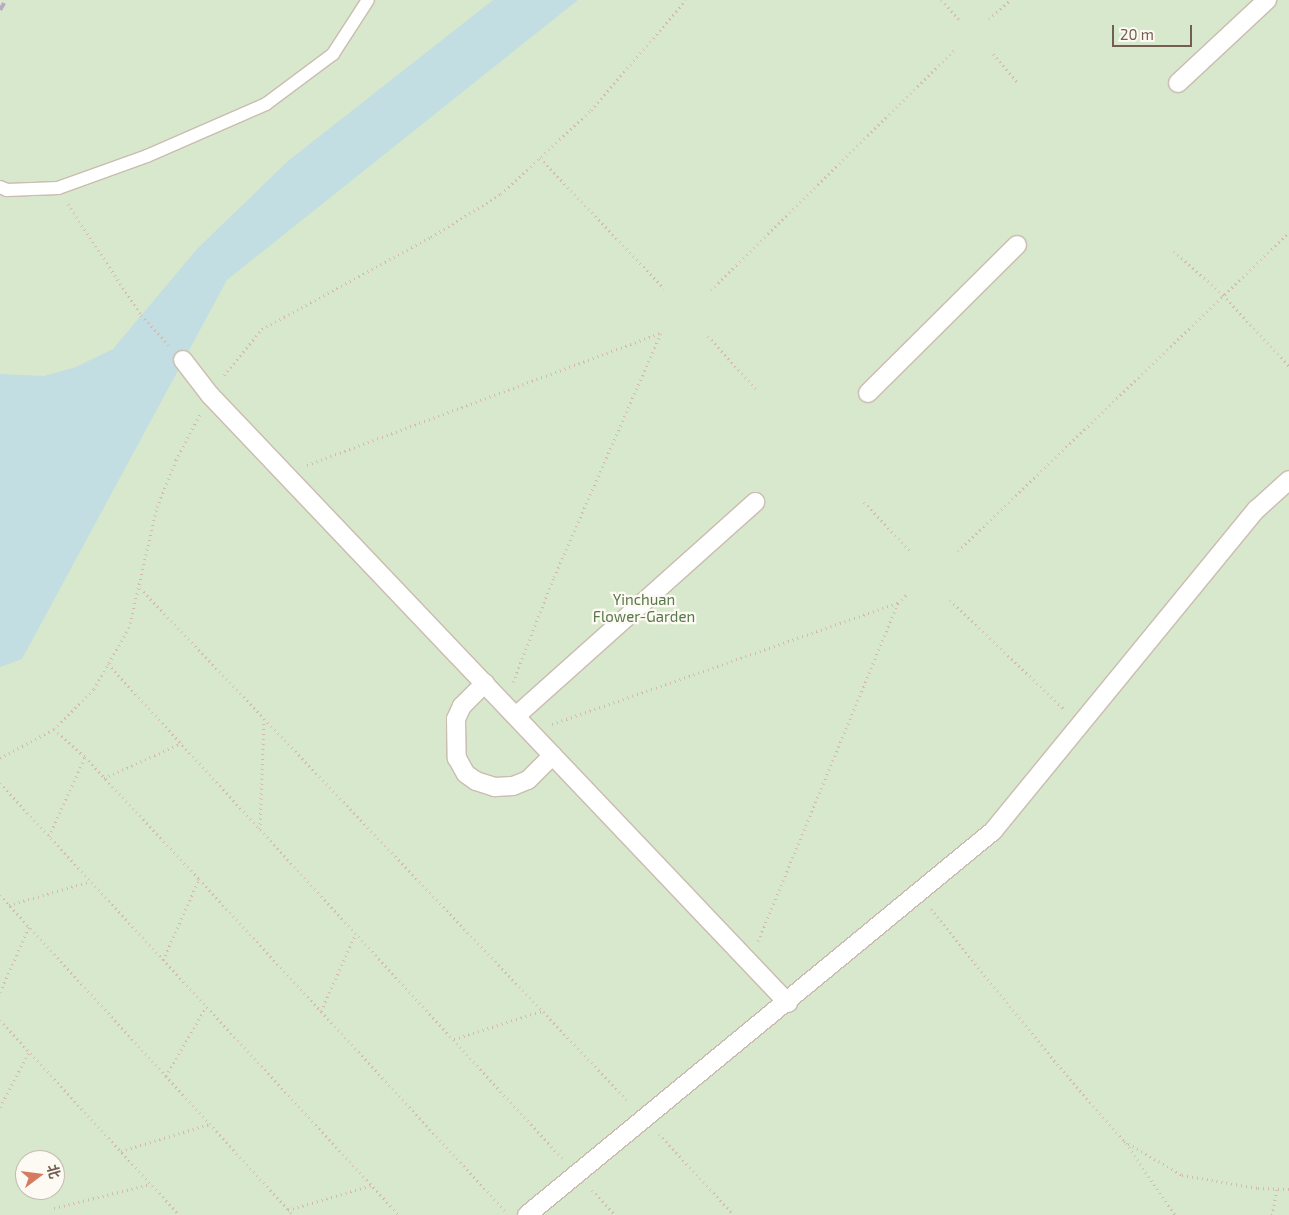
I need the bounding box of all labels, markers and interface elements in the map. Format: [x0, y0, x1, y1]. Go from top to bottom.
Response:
scale bar [1114, 15, 1194, 47]
text: 20 m [1120, 25, 1154, 43]
park label: Yinchuan Flower-Garden [593, 590, 695, 625]
north arrow [15, 1150, 65, 1200]
text: 北 [44, 1162, 64, 1180]

